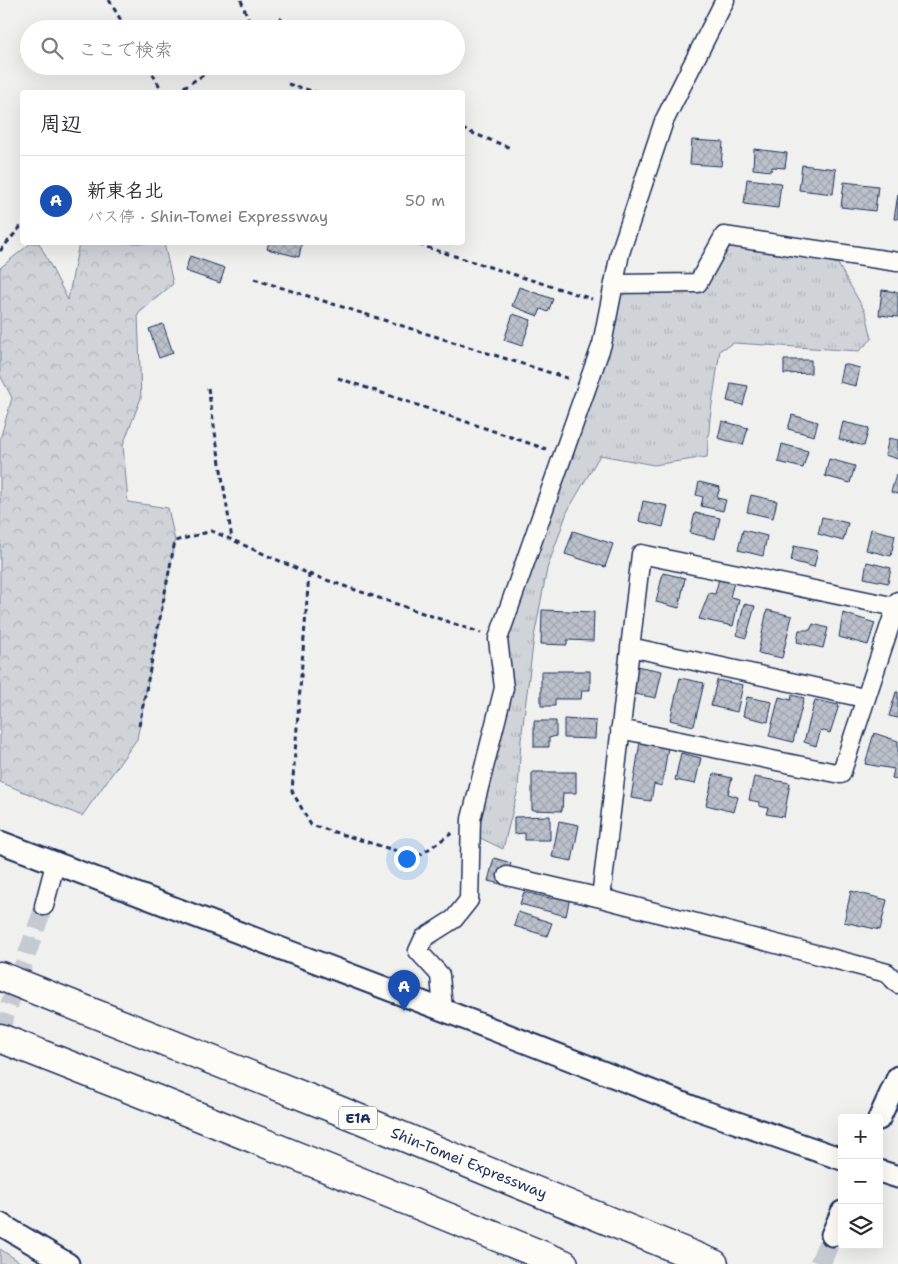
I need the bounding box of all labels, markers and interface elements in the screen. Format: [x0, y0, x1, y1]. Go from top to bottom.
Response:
search box [20, 20, 465, 75]
icon: search [38, 34, 66, 62]
text: ここで検索 [78, 37, 173, 62]
text: 周辺 [40, 110, 82, 138]
text: 新東名北 [87, 178, 163, 203]
text: A [50, 190, 62, 211]
text: 50 m [405, 190, 445, 211]
text: バス停 · Shin-Tomei Expressway [87, 206, 328, 227]
your location [394, 846, 420, 872]
pin: A [388, 970, 420, 1011]
road number: E1A [339, 1106, 377, 1130]
map controls [838, 1114, 883, 1249]
button: + [838, 1114, 883, 1159]
street label: Shin-Tomei Expressway [388, 1123, 550, 1203]
button: − [838, 1159, 883, 1204]
button: layers [838, 1204, 883, 1249]

